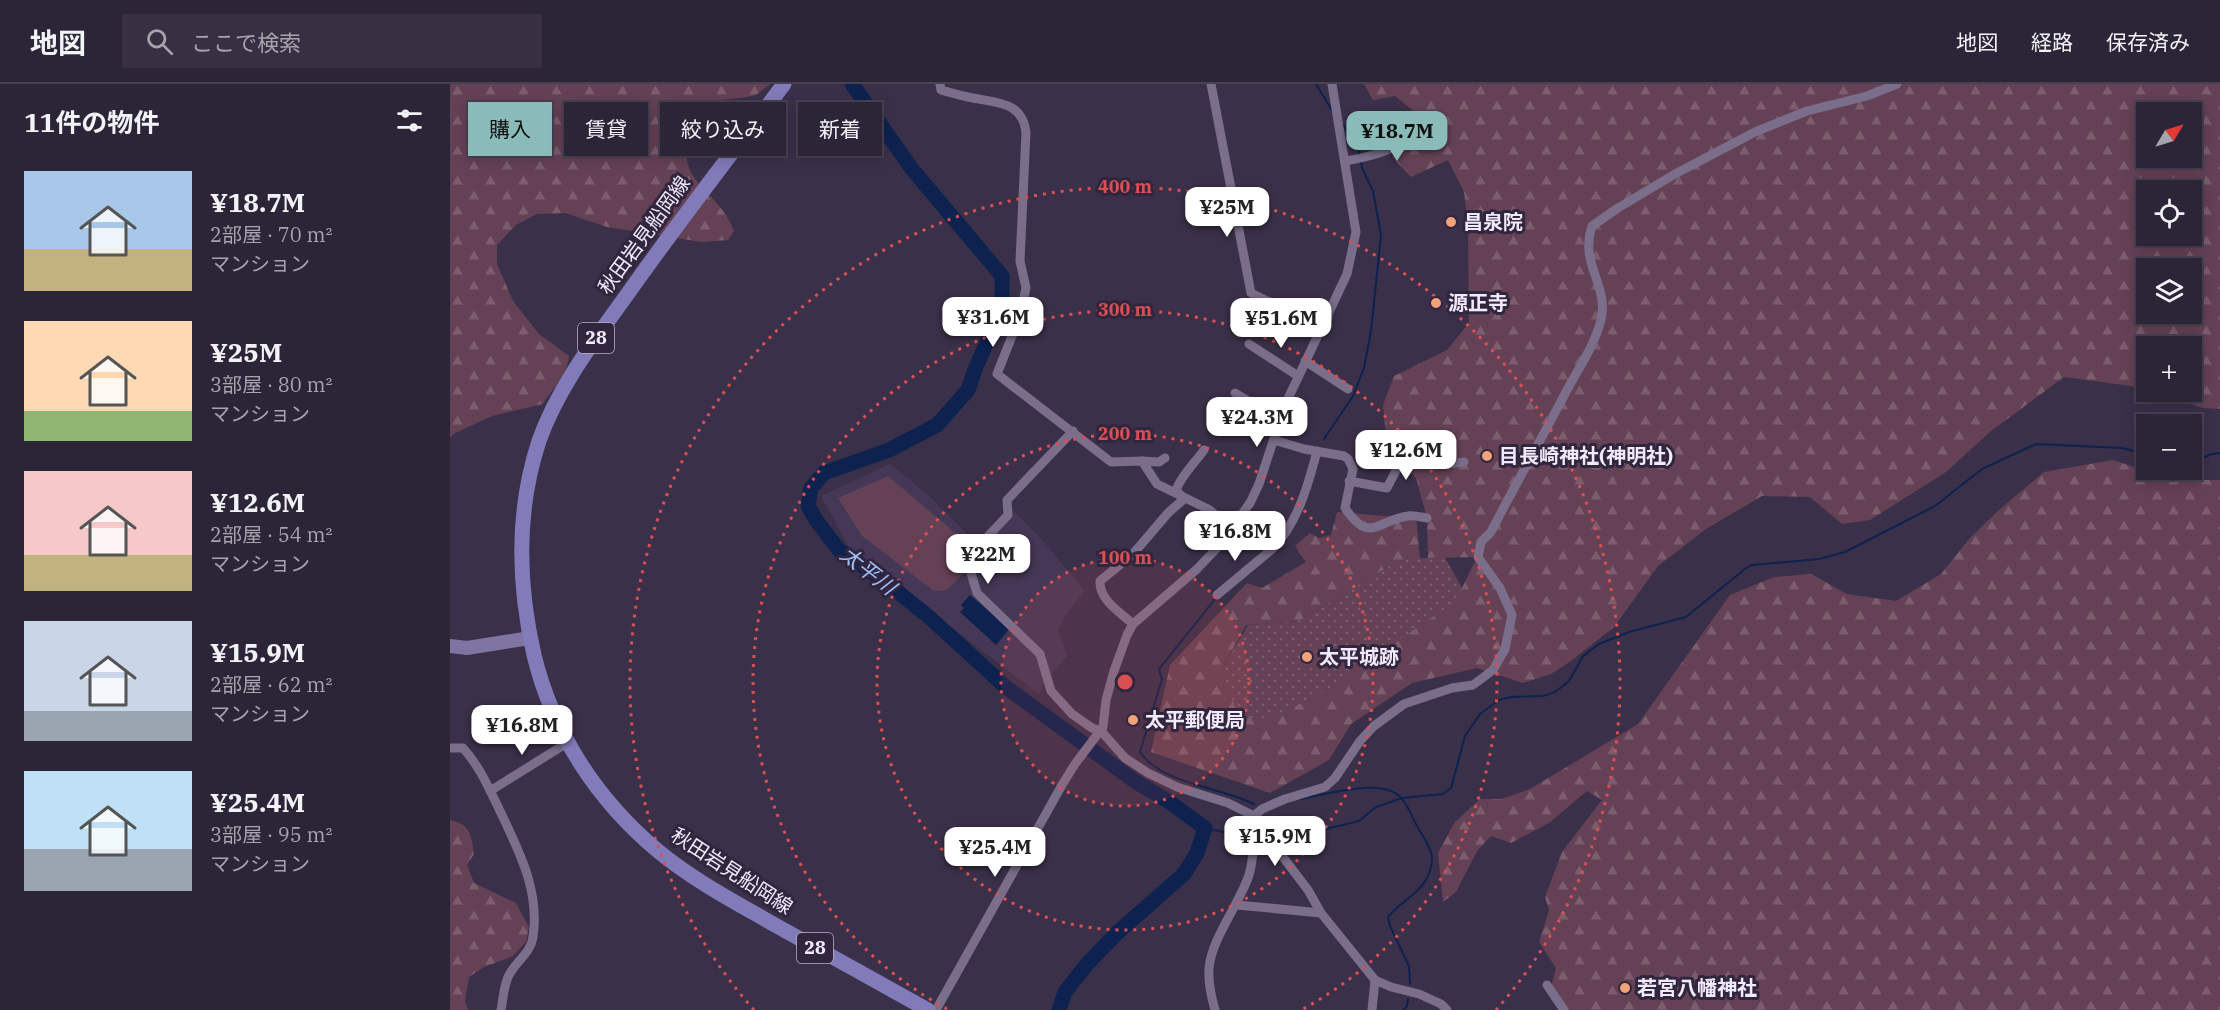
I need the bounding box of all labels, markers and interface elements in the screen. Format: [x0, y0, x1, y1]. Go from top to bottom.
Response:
search box [122, 14, 542, 68]
text: 地図 [30, 24, 86, 61]
icon: search [143, 25, 176, 58]
text: ここで検索 [191, 28, 301, 57]
text: 地図 [1956, 28, 1998, 56]
text: 経路 [2031, 28, 2073, 56]
text: 保存済み [2106, 28, 2190, 56]
chip: 購入 [468, 102, 552, 156]
chip: 賃貸 [564, 102, 648, 156]
chip: 絞り込み [660, 102, 786, 156]
chip: 新着 [798, 102, 882, 156]
north arrow [2136, 102, 2202, 168]
map controls [2136, 102, 2202, 480]
icon: filters [393, 104, 426, 137]
text: 11件の物件 [24, 105, 159, 139]
pin: ¥18.7M [1348, 111, 1446, 162]
text: ¥18.7M [1360, 117, 1434, 144]
street label: 秋田岩見船岡線 [592, 170, 696, 299]
text: 400 m [1098, 175, 1153, 198]
button: locate [2136, 180, 2202, 246]
text: ¥18.7M [210, 185, 305, 219]
pin: ¥25M [1191, 187, 1263, 238]
text: ¥25M [1199, 193, 1255, 220]
icon: home [72, 195, 144, 267]
place label: 昌泉院 [1463, 208, 1523, 235]
marker: 昌泉院 [1444, 215, 1458, 229]
text: 2部屋 · 70 m² [210, 221, 332, 248]
text: マンション [210, 250, 310, 277]
button: layers [2136, 258, 2202, 324]
place label: 源正寺 [1448, 289, 1508, 316]
marker: 源正寺 [1429, 296, 1443, 310]
pin: ¥31.6M [944, 297, 1042, 348]
text: 300 m [1098, 298, 1153, 321]
pin: ¥51.6M [1232, 298, 1330, 349]
text: ¥31.6M [956, 303, 1030, 330]
text: ¥51.6M [1244, 304, 1318, 331]
road number: 28 [578, 323, 614, 353]
text: ¥25M [210, 335, 282, 369]
button: + [2136, 336, 2202, 402]
icon: home [72, 345, 144, 417]
text: 3部屋 · 80 m² [210, 371, 332, 398]
pin: ¥24.3M [1208, 397, 1306, 448]
text: マンション [210, 400, 310, 427]
text: ¥24.3M [1220, 403, 1294, 430]
button: − [2136, 414, 2202, 480]
text: 200 m [1098, 422, 1153, 445]
pin: ¥12.6M [1357, 430, 1455, 481]
text: ¥12.6M [1369, 436, 1443, 463]
place label: 目長崎神社(神明社) [1499, 442, 1673, 469]
marker: 目長崎神社(神明社) [1480, 449, 1494, 463]
text: ¥12.6M [210, 485, 305, 519]
icon: home [72, 495, 144, 567]
pin: ¥16.8M [1186, 511, 1284, 562]
text: ¥16.8M [1198, 517, 1272, 544]
text: 2部屋 · 54 m² [210, 521, 332, 548]
pin: ¥22M [952, 534, 1024, 585]
water label: 太平川 [835, 540, 904, 602]
text: ¥22M [960, 540, 1016, 567]
text: 100 m [1098, 546, 1153, 569]
text: マンション [210, 550, 310, 577]
text: ¥15.9M [210, 635, 305, 669]
place label: 太平城跡 [1319, 643, 1399, 670]
icon: home [72, 645, 144, 717]
marker: 太平城跡 [1300, 650, 1314, 664]
text: 2部屋 · 62 m² [210, 671, 332, 698]
centre of rings [1115, 672, 1135, 692]
text: マンション [210, 700, 310, 727]
pin: ¥16.8M [473, 705, 571, 756]
place label: 太平郵便局 [1145, 706, 1245, 733]
text: ¥16.8M [485, 711, 559, 738]
marker: 太平郵便局 [1126, 713, 1140, 727]
text: ¥25.4M [210, 785, 305, 819]
icon: home [72, 795, 144, 867]
pin: ¥15.9M [1226, 816, 1324, 867]
text: 3部屋 · 95 m² [210, 821, 332, 848]
street label: 秋田岩見船岡線 [666, 821, 798, 920]
text: ¥15.9M [1238, 822, 1312, 849]
pin: ¥25.4M [946, 827, 1044, 878]
text: ¥25.4M [958, 833, 1032, 860]
text: マンション [210, 850, 310, 877]
road number: 28 [797, 933, 833, 963]
place label: 若宮八幡神社 [1637, 974, 1757, 1001]
marker: 若宮八幡神社 [1618, 981, 1632, 995]

